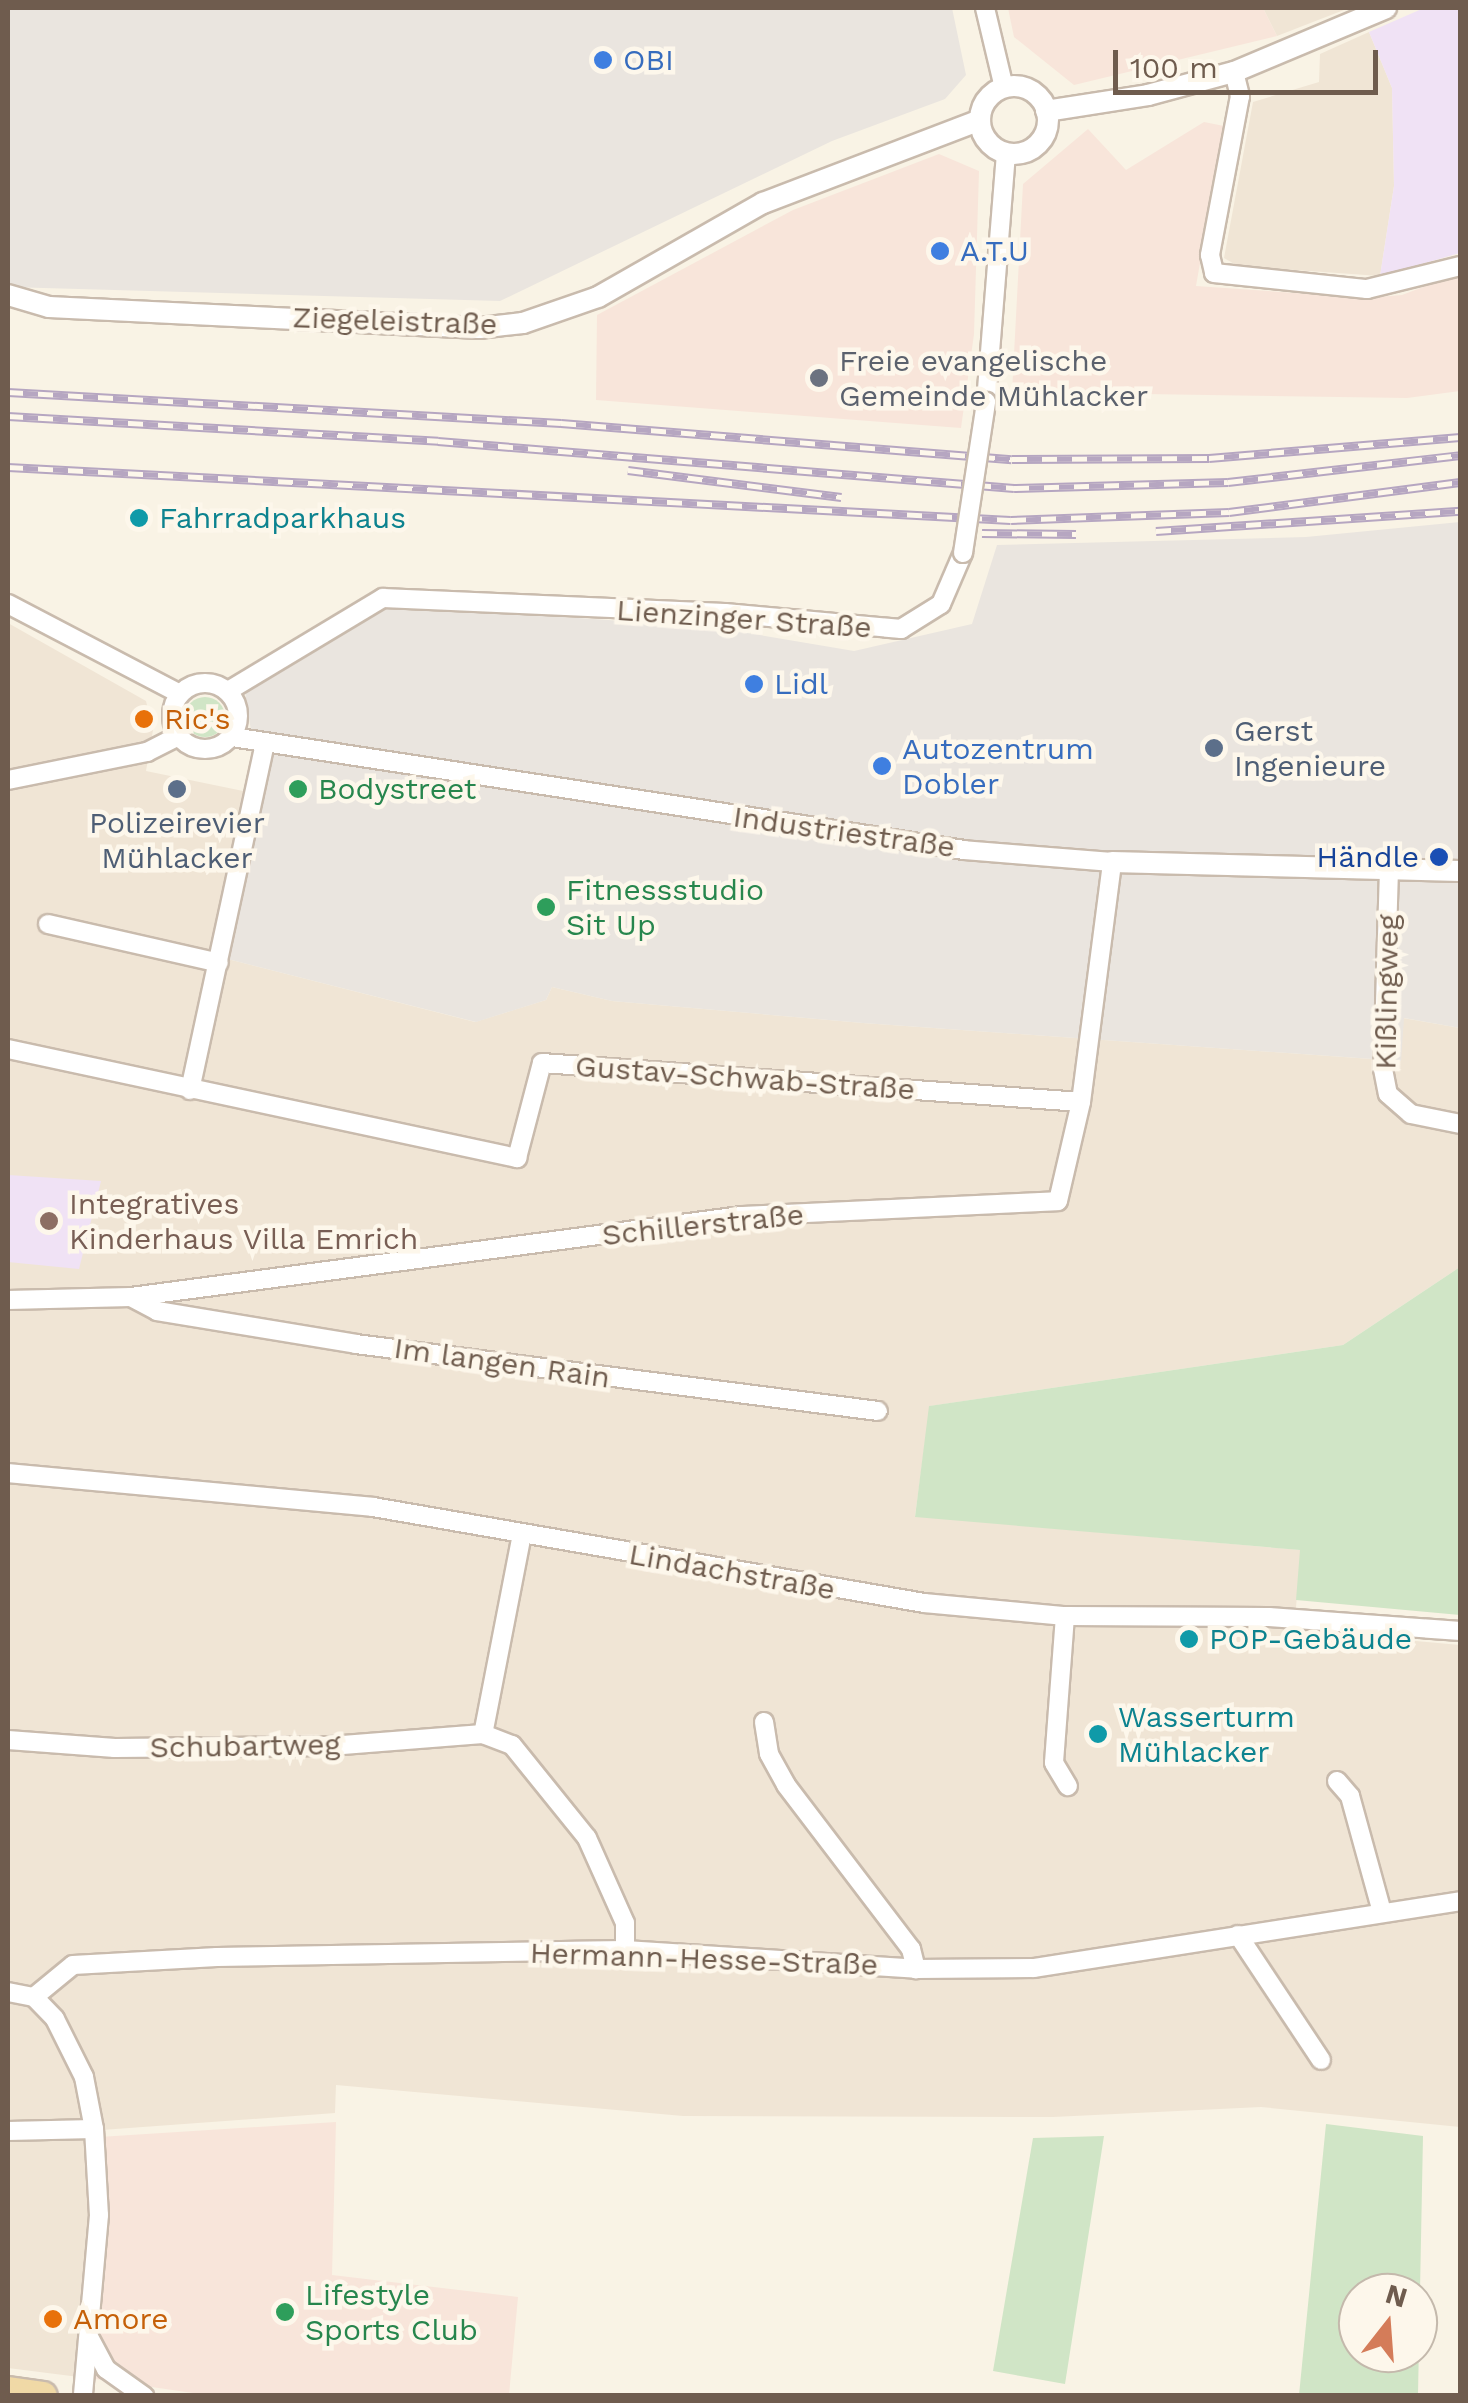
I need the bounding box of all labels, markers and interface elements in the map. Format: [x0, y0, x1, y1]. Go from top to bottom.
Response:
scale bar [1118, 30, 1383, 92]
place label: OBI [623, 42, 674, 78]
marker: OBI [592, 49, 614, 71]
text: 100 m [1130, 50, 1218, 85]
place label: A.T.U [960, 233, 1029, 269]
marker: A.T.U [929, 240, 951, 262]
street label: Ziegeleistraße [292, 299, 498, 343]
place label: Freie evangelische Gemeinde Mühlacker [839, 343, 1148, 414]
marker: Freie evangelische Gemeinde Mühlacker [808, 367, 830, 389]
place label: Fahrradparkhaus [159, 500, 406, 536]
marker: Fahrradparkhaus [128, 507, 150, 529]
street label: Lienzinger Straße [615, 592, 873, 646]
place label: Lidl [774, 666, 828, 702]
marker: Lidl [743, 673, 765, 695]
place label: Ric's [164, 701, 231, 737]
marker: Ric's [133, 708, 155, 730]
place label: Gerst Ingenieure [1234, 713, 1386, 784]
place label: Autozentrum Dobler [902, 731, 1094, 802]
marker: Gerst Ingenieure [1203, 737, 1225, 759]
marker: Autozentrum Dobler [871, 755, 893, 777]
place label: Bodystreet [318, 771, 476, 807]
marker: Polizeirevier Mühlacker [166, 778, 188, 800]
marker: Bodystreet [287, 778, 309, 800]
street label: Industriestraße [731, 799, 957, 865]
place label: Polizeirevier Mühlacker [89, 805, 265, 876]
place label: Händle [1316, 839, 1419, 875]
marker: Händle [1428, 846, 1450, 868]
place label: Fitnessstudio Sit Up [566, 872, 764, 942]
marker: Fitnessstudio Sit Up [535, 896, 557, 918]
street label: Kißlingweg [1368, 914, 1406, 1070]
street label: Gustav-Schwab-Straße [574, 1048, 916, 1108]
place label: Integratives Kinderhaus Villa Emrich [69, 1186, 420, 1256]
street label: Schillerstraße [600, 1196, 806, 1254]
marker: Integratives Kinderhaus Villa Emrich [38, 1210, 60, 1232]
street label: Im langen Rain [392, 1330, 612, 1396]
street label: Lindachstraße [626, 1536, 838, 1608]
place label: POP-Gebäude [1209, 1621, 1412, 1657]
marker: POP-Gebäude [1178, 1628, 1200, 1650]
place label: Wasserturm Mühlacker [1118, 1699, 1295, 1770]
marker: Wasserturm Mühlacker [1087, 1723, 1109, 1745]
street label: Schubartweg [149, 1726, 341, 1766]
street label: Hermann-Hesse-Straße [529, 1935, 879, 1983]
north arrow [1338, 2273, 1438, 2373]
place label: Lifestyle Sports Club [305, 2277, 478, 2348]
text: N [1382, 2277, 1411, 2315]
place label: Amore [73, 2301, 168, 2337]
marker: Lifestyle Sports Club [274, 2301, 296, 2323]
marker: Amore [42, 2308, 64, 2330]

